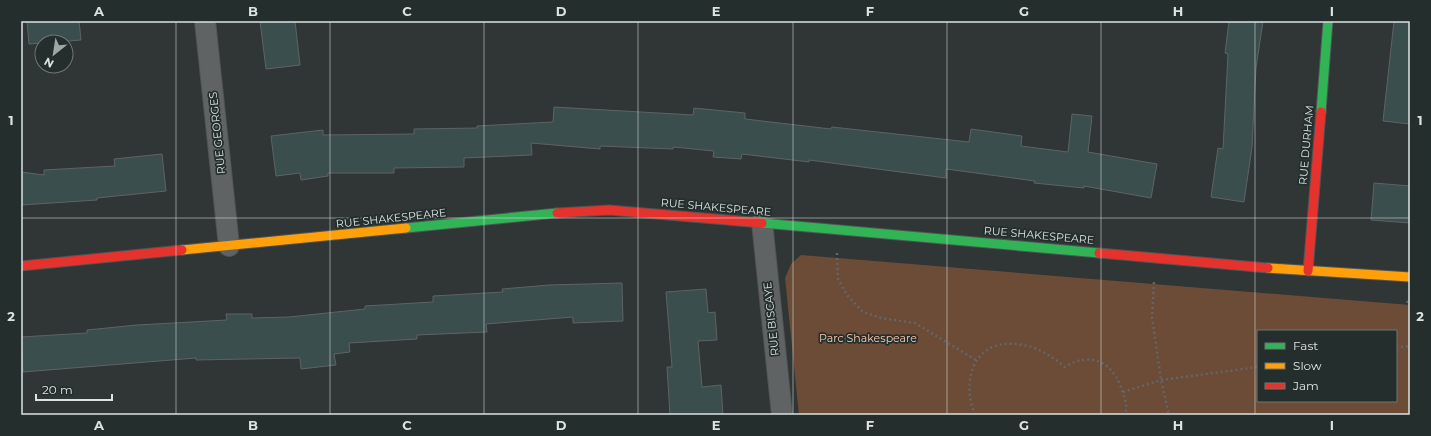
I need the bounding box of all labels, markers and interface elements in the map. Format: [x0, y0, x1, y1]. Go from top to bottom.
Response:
text: A [93, 3, 105, 19]
text: B [248, 3, 258, 19]
text: C [402, 3, 412, 19]
text: D [556, 3, 567, 19]
text: E [712, 3, 721, 19]
text: F [866, 3, 874, 19]
text: G [1019, 3, 1029, 19]
text: H [1173, 3, 1183, 19]
text: I [1330, 3, 1334, 19]
north arrow [34, 34, 74, 74]
text: N [42, 54, 56, 71]
street label: RUE GEORGES [206, 91, 228, 175]
street label: RUE DURHAM [1296, 105, 1316, 185]
text: 1 [8, 112, 14, 128]
text: 1 [1417, 112, 1423, 128]
street label: RUE SHAKESPEARE [660, 195, 772, 219]
street label: RUE SHAKESPEARE [335, 205, 447, 231]
street label: RUE SHAKESPEARE [983, 223, 1095, 247]
street label: RUE BISCAYE [760, 281, 782, 357]
text: 2 [7, 308, 15, 324]
text: 2 [1416, 308, 1424, 324]
legend [1257, 330, 1397, 402]
park label: Parc Shakespeare [819, 331, 917, 345]
text: Fast [1293, 338, 1318, 353]
text: Slow [1293, 358, 1322, 373]
scale bar [36, 376, 112, 402]
text: Jam [1292, 378, 1319, 393]
text: 20 m [42, 382, 73, 397]
text: A [93, 417, 105, 433]
text: B [248, 417, 258, 433]
text: C [402, 417, 412, 433]
text: D [556, 417, 567, 433]
text: E [712, 417, 721, 433]
text: F [866, 417, 874, 433]
text: G [1019, 417, 1029, 433]
text: H [1173, 417, 1183, 433]
text: I [1330, 417, 1334, 433]

